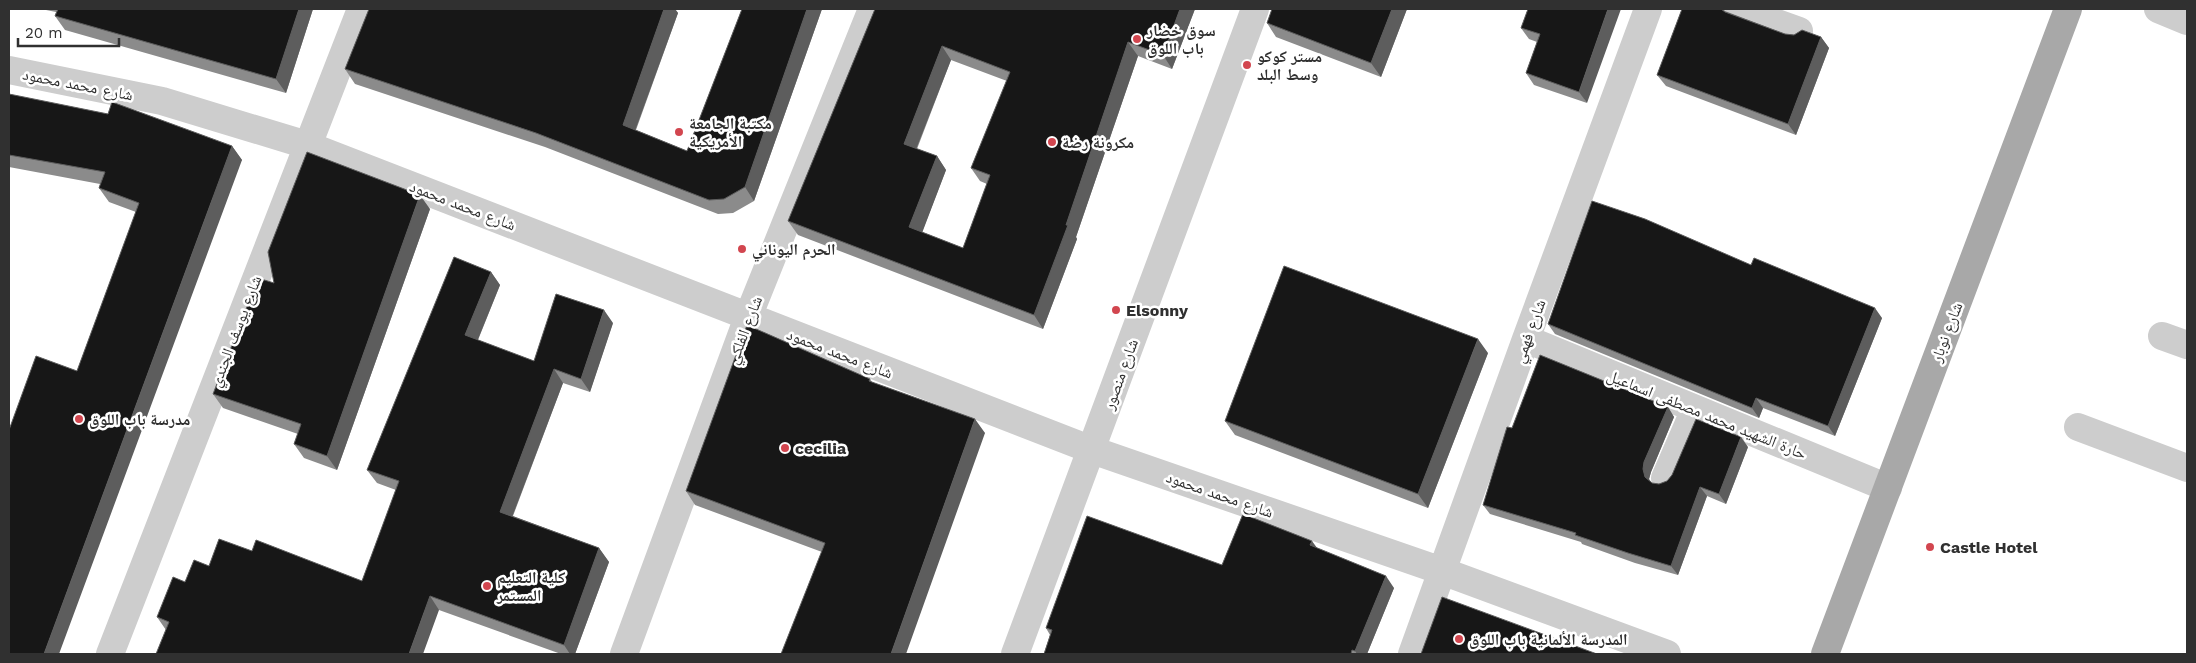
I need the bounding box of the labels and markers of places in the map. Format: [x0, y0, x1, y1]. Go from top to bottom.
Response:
place label: سوق خضار باب اللوق [1146, 21, 1216, 58]
marker: سوق خضار باب اللوق [1131, 33, 1143, 45]
place label: مستر كوكو وسط البلد [1257, 47, 1322, 84]
marker: مستر كوكو وسط البلد [1241, 59, 1253, 71]
place label: مكتبة الجامعة الأمريكية [689, 114, 772, 151]
marker: مكتبة الجامعة الأمريكية [673, 126, 685, 138]
place label: مكرونة رضة [1062, 133, 1134, 152]
marker: مكرونة رضة [1046, 136, 1058, 148]
place label: الحرم اليوناني [752, 240, 836, 262]
marker: الحرم اليوناني [736, 243, 748, 255]
place label: Elsonny [1126, 301, 1189, 320]
marker: Elsonny [1110, 304, 1122, 316]
place label: مدرسة باب اللوق [89, 410, 190, 429]
marker: مدرسة باب اللوق [73, 413, 85, 425]
place label: cecilia [795, 439, 847, 458]
marker: cecilia [779, 442, 791, 454]
place label: Castle Hotel [1940, 538, 2038, 557]
marker: Castle Hotel [1924, 541, 1936, 553]
place label: كلية التعليم المستمر [496, 568, 565, 605]
marker: كلية التعليم المستمر [481, 580, 493, 592]
place label: المدرسة الألمانية باب اللوق [1469, 630, 1627, 649]
marker: المدرسة الألمانية باب اللوق [1453, 633, 1465, 645]

